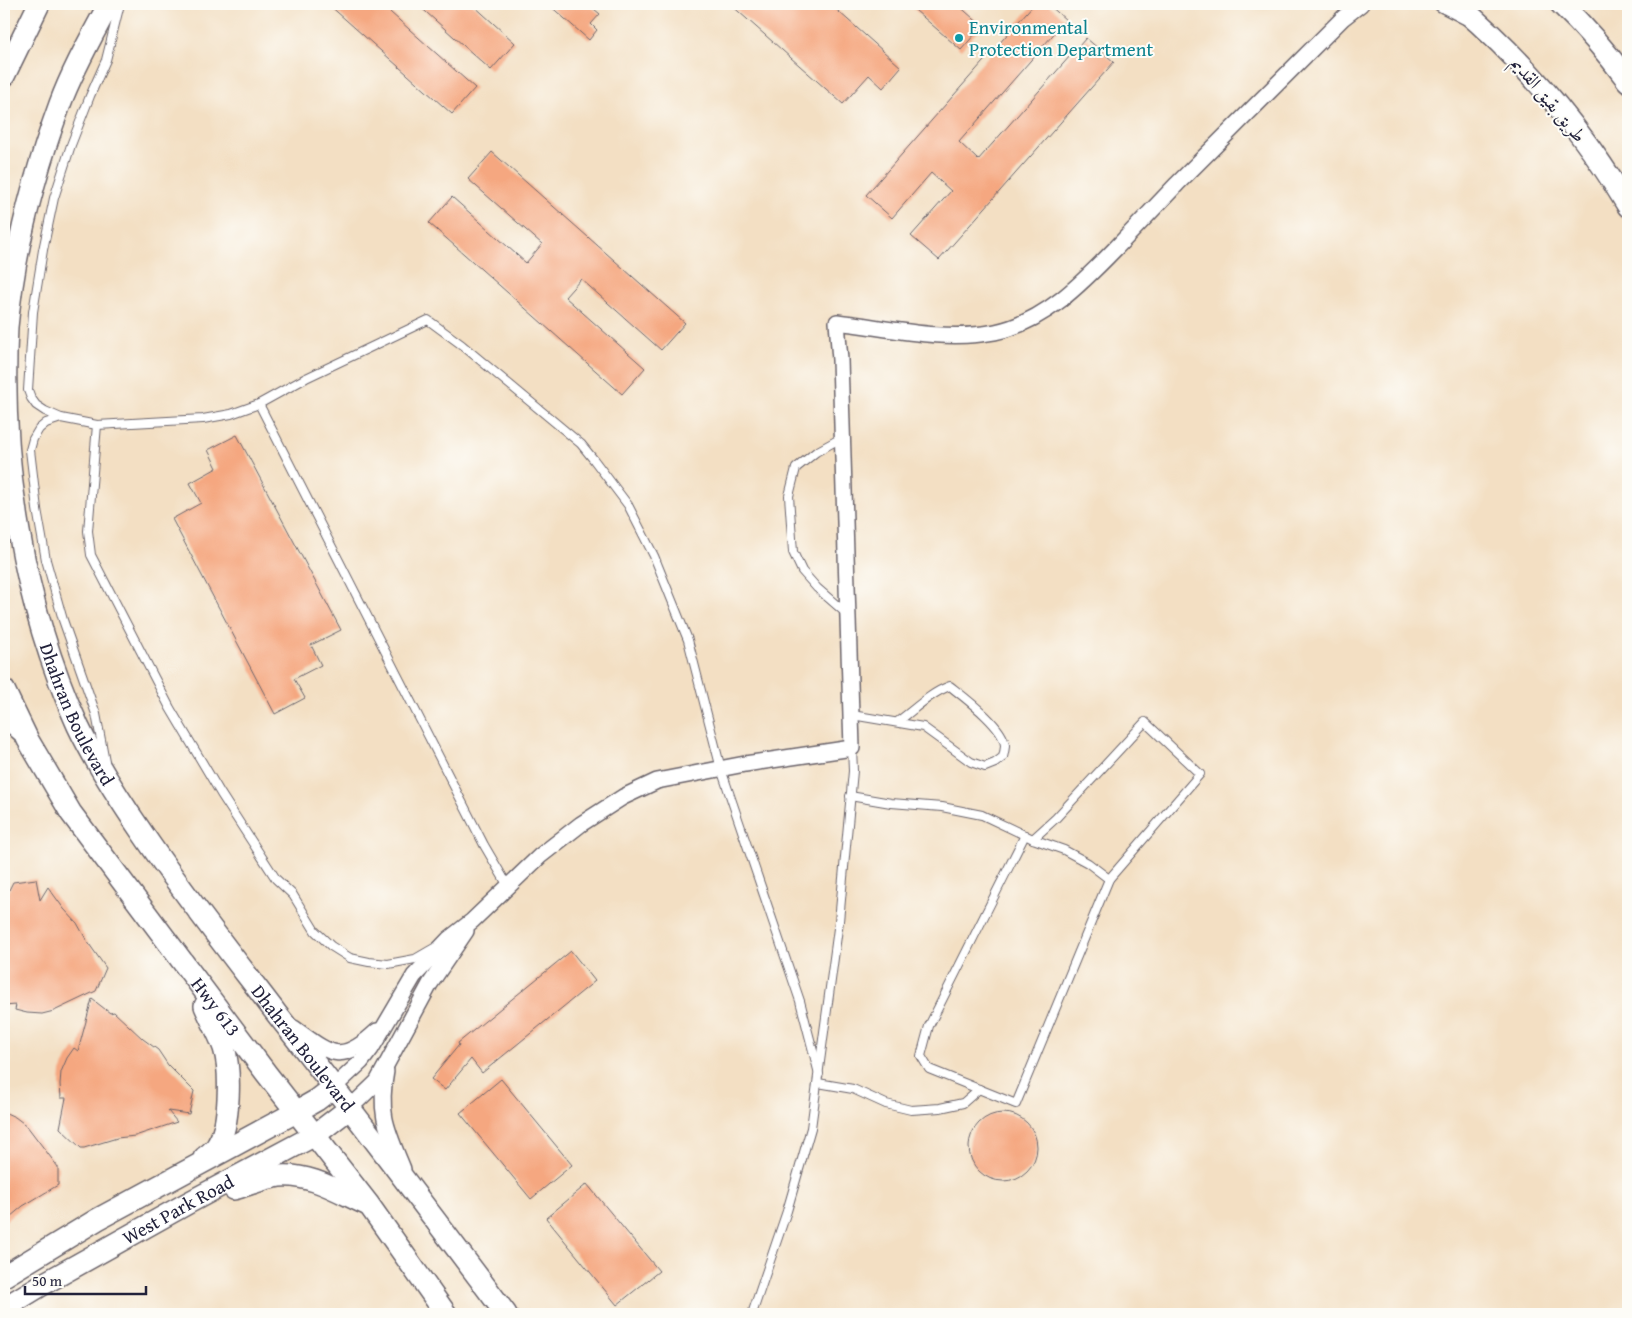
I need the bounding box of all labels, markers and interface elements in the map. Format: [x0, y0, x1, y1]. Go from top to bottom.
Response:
place label: Environmental Protection Department [969, 13, 1153, 63]
marker: Environmental Protection Department [953, 32, 965, 44]
street label: طريق بقيق القديم [1502, 50, 1593, 150]
street label: Dhahran Boulevard [33, 639, 122, 792]
street label: Hwy 613 [185, 971, 247, 1042]
street label: Dhahran Boulevard [245, 979, 362, 1118]
street label: West Park Road [117, 1167, 239, 1251]
scale bar [25, 1263, 146, 1295]
text: 50 m [32, 1270, 63, 1291]

